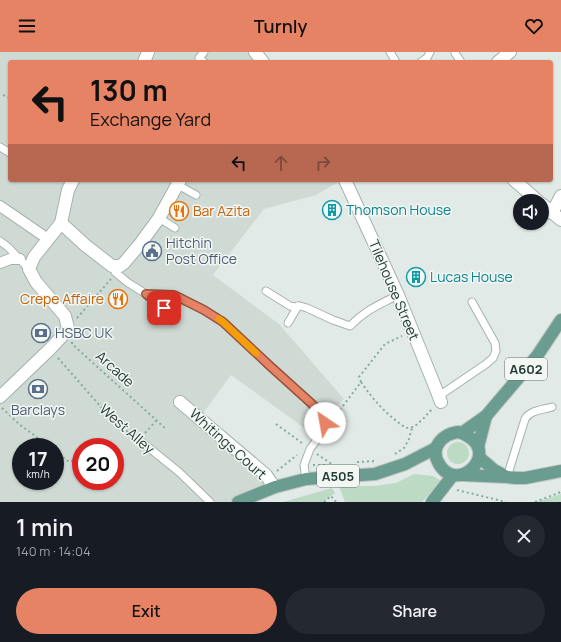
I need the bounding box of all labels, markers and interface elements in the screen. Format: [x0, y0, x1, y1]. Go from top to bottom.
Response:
text: Turnly [254, 14, 307, 38]
icon: menu [16, 15, 38, 37]
icon: heart [523, 15, 545, 37]
text: 130 m [90, 71, 168, 109]
icon: left [24, 76, 76, 128]
text: Exchange Yard [90, 107, 211, 131]
icon: left [228, 152, 250, 174]
icon: ahead [270, 152, 292, 174]
icon: right [312, 152, 334, 174]
map controls [513, 194, 549, 230]
button: sound [513, 194, 549, 230]
building icon: Thomson House [321, 199, 343, 221]
restaurant icon: Bar Azita [168, 200, 190, 222]
place label: Thomson House [346, 200, 451, 219]
place label: Bar Azita [193, 201, 250, 220]
place label: Hitchin Post Office [166, 233, 237, 268]
street label: Tilehouse Street [365, 237, 424, 343]
public building icon: Hitchin Post Office [141, 240, 163, 262]
building icon: Lucas House [405, 266, 427, 288]
place label: Lucas House [430, 267, 513, 286]
restaurant icon: Crepe Affaire [107, 288, 129, 310]
place label: Crepe Affaire [20, 289, 104, 308]
pin [147, 291, 181, 325]
icon: arrive [153, 297, 175, 319]
bank icon: HSBC UK [30, 322, 52, 344]
place label: HSBC UK [55, 323, 113, 342]
street label: Arcade [92, 346, 139, 391]
road number: A602 [505, 358, 547, 380]
bank icon: Barclays [27, 378, 49, 400]
street label: West Alley [96, 399, 159, 458]
place label: Barclays [11, 400, 65, 419]
position arrow [304, 402, 346, 444]
street label: Whitings Court [186, 404, 271, 484]
speed limit sign: 20 [72, 438, 124, 490]
text: 17 [28, 445, 48, 472]
road number: A505 [317, 465, 359, 487]
text: km/h [26, 467, 50, 481]
text: 1 min [16, 510, 73, 543]
button: close [503, 515, 545, 557]
text: 140 m · 14:04 [16, 542, 91, 560]
button: Exit [16, 588, 277, 634]
button: Share [285, 588, 545, 634]

